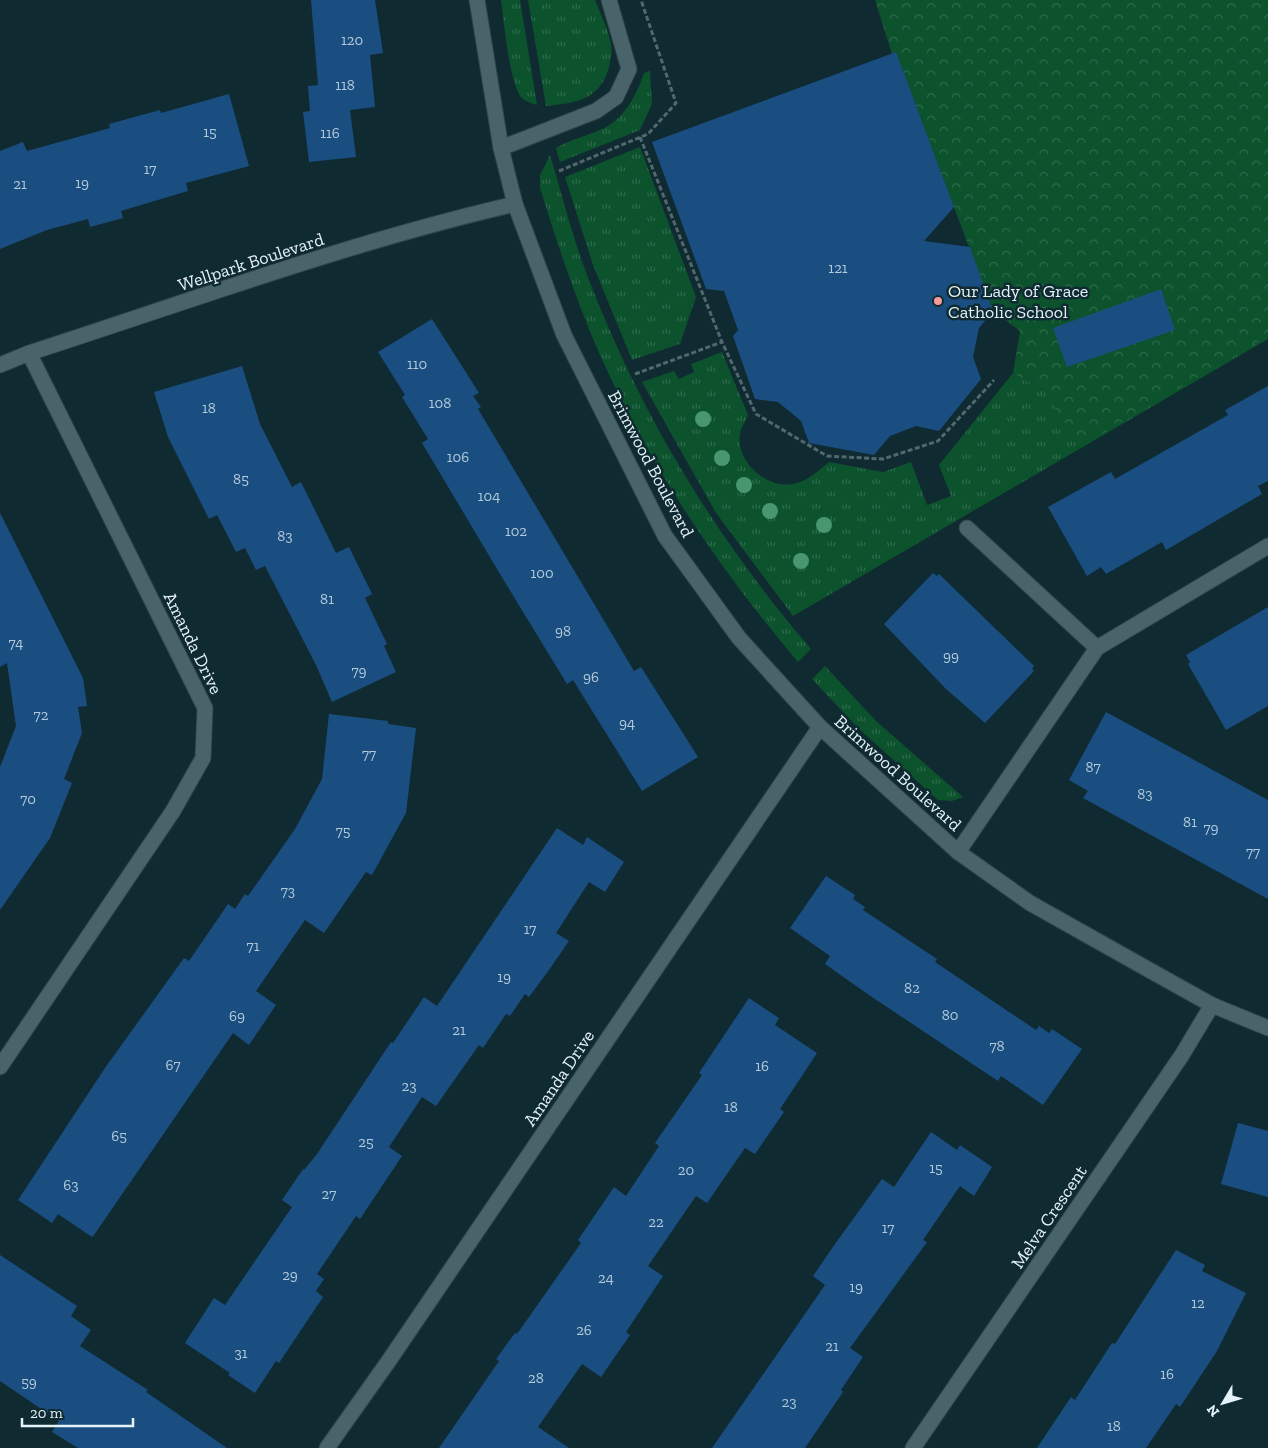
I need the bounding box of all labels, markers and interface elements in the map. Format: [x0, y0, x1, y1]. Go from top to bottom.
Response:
house number: 120 [341, 31, 363, 49]
house number: 118 [335, 76, 355, 94]
house number: 15 [203, 123, 217, 141]
house number: 116 [320, 124, 340, 142]
house number: 17 [144, 160, 156, 178]
house number: 19 [75, 174, 89, 192]
house number: 21 [13, 175, 27, 193]
street label: Wellpark Boulevard [175, 228, 327, 296]
house number: 121 [828, 259, 848, 277]
place label: Our Lady of Grace Catholic School [948, 280, 1088, 323]
marker: Our Lady of Grace Catholic School [932, 295, 944, 307]
house number: 110 [407, 355, 427, 373]
street label: Brimwood Boulevard [603, 387, 699, 541]
house number: 108 [429, 394, 451, 412]
house number: 18 [202, 399, 216, 417]
house number: 106 [447, 448, 469, 466]
house number: 85 [233, 470, 249, 488]
house number: 104 [478, 487, 500, 505]
house number: 102 [505, 522, 527, 540]
house number: 83 [277, 527, 293, 545]
house number: 100 [530, 564, 554, 582]
street label: Amanda Drive [159, 588, 227, 698]
house number: 81 [320, 590, 334, 608]
house number: 98 [555, 622, 571, 640]
house number: 74 [9, 634, 23, 652]
house number: 99 [943, 647, 959, 665]
house number: 79 [351, 662, 367, 680]
house number: 96 [583, 668, 599, 686]
house number: 72 [34, 706, 49, 724]
street label: Brimwood Boulevard [830, 710, 966, 836]
house number: 94 [619, 714, 635, 732]
house number: 77 [362, 745, 376, 763]
house number: 87 [1085, 758, 1101, 776]
house number: 83 [1137, 785, 1153, 803]
house number: 70 [20, 790, 36, 808]
house number: 81 [1183, 813, 1197, 831]
house number: 79 [1203, 819, 1219, 837]
house number: 75 [336, 822, 351, 840]
house number: 77 [1246, 843, 1260, 861]
house number: 73 [281, 882, 295, 900]
house number: 17 [524, 920, 536, 938]
house number: 71 [247, 937, 260, 955]
house number: 19 [497, 968, 511, 986]
house number: 82 [904, 979, 920, 997]
house number: 80 [942, 1006, 958, 1024]
house number: 69 [229, 1007, 245, 1025]
house number: 21 [452, 1021, 466, 1039]
street label: Amanda Drive [519, 1026, 599, 1130]
house number: 78 [989, 1037, 1005, 1055]
house number: 67 [165, 1056, 181, 1074]
house number: 16 [755, 1057, 769, 1075]
house number: 23 [401, 1077, 417, 1095]
house number: 18 [724, 1098, 738, 1116]
house number: 65 [111, 1127, 127, 1145]
house number: 25 [358, 1133, 374, 1151]
house number: 15 [929, 1159, 943, 1177]
house number: 20 [678, 1161, 694, 1179]
street label: Melva Crescent [1006, 1161, 1092, 1273]
house number: 63 [63, 1176, 79, 1194]
house number: 27 [322, 1185, 336, 1203]
house number: 22 [648, 1213, 664, 1231]
house number: 17 [882, 1219, 894, 1237]
house number: 29 [282, 1266, 298, 1284]
house number: 24 [598, 1269, 614, 1287]
house number: 19 [849, 1278, 863, 1296]
house number: 12 [1191, 1294, 1205, 1312]
house number: 26 [576, 1321, 592, 1339]
house number: 21 [825, 1337, 839, 1355]
house number: 31 [234, 1344, 248, 1362]
house number: 16 [1160, 1365, 1174, 1383]
house number: 28 [528, 1369, 544, 1387]
house number: 59 [21, 1373, 37, 1391]
north arrow [1198, 1378, 1248, 1428]
house number: 23 [781, 1393, 797, 1411]
scale bar [22, 1396, 134, 1428]
text: N [1203, 1401, 1223, 1420]
text: 20 m [30, 1404, 63, 1422]
house number: 18 [1107, 1417, 1121, 1435]

